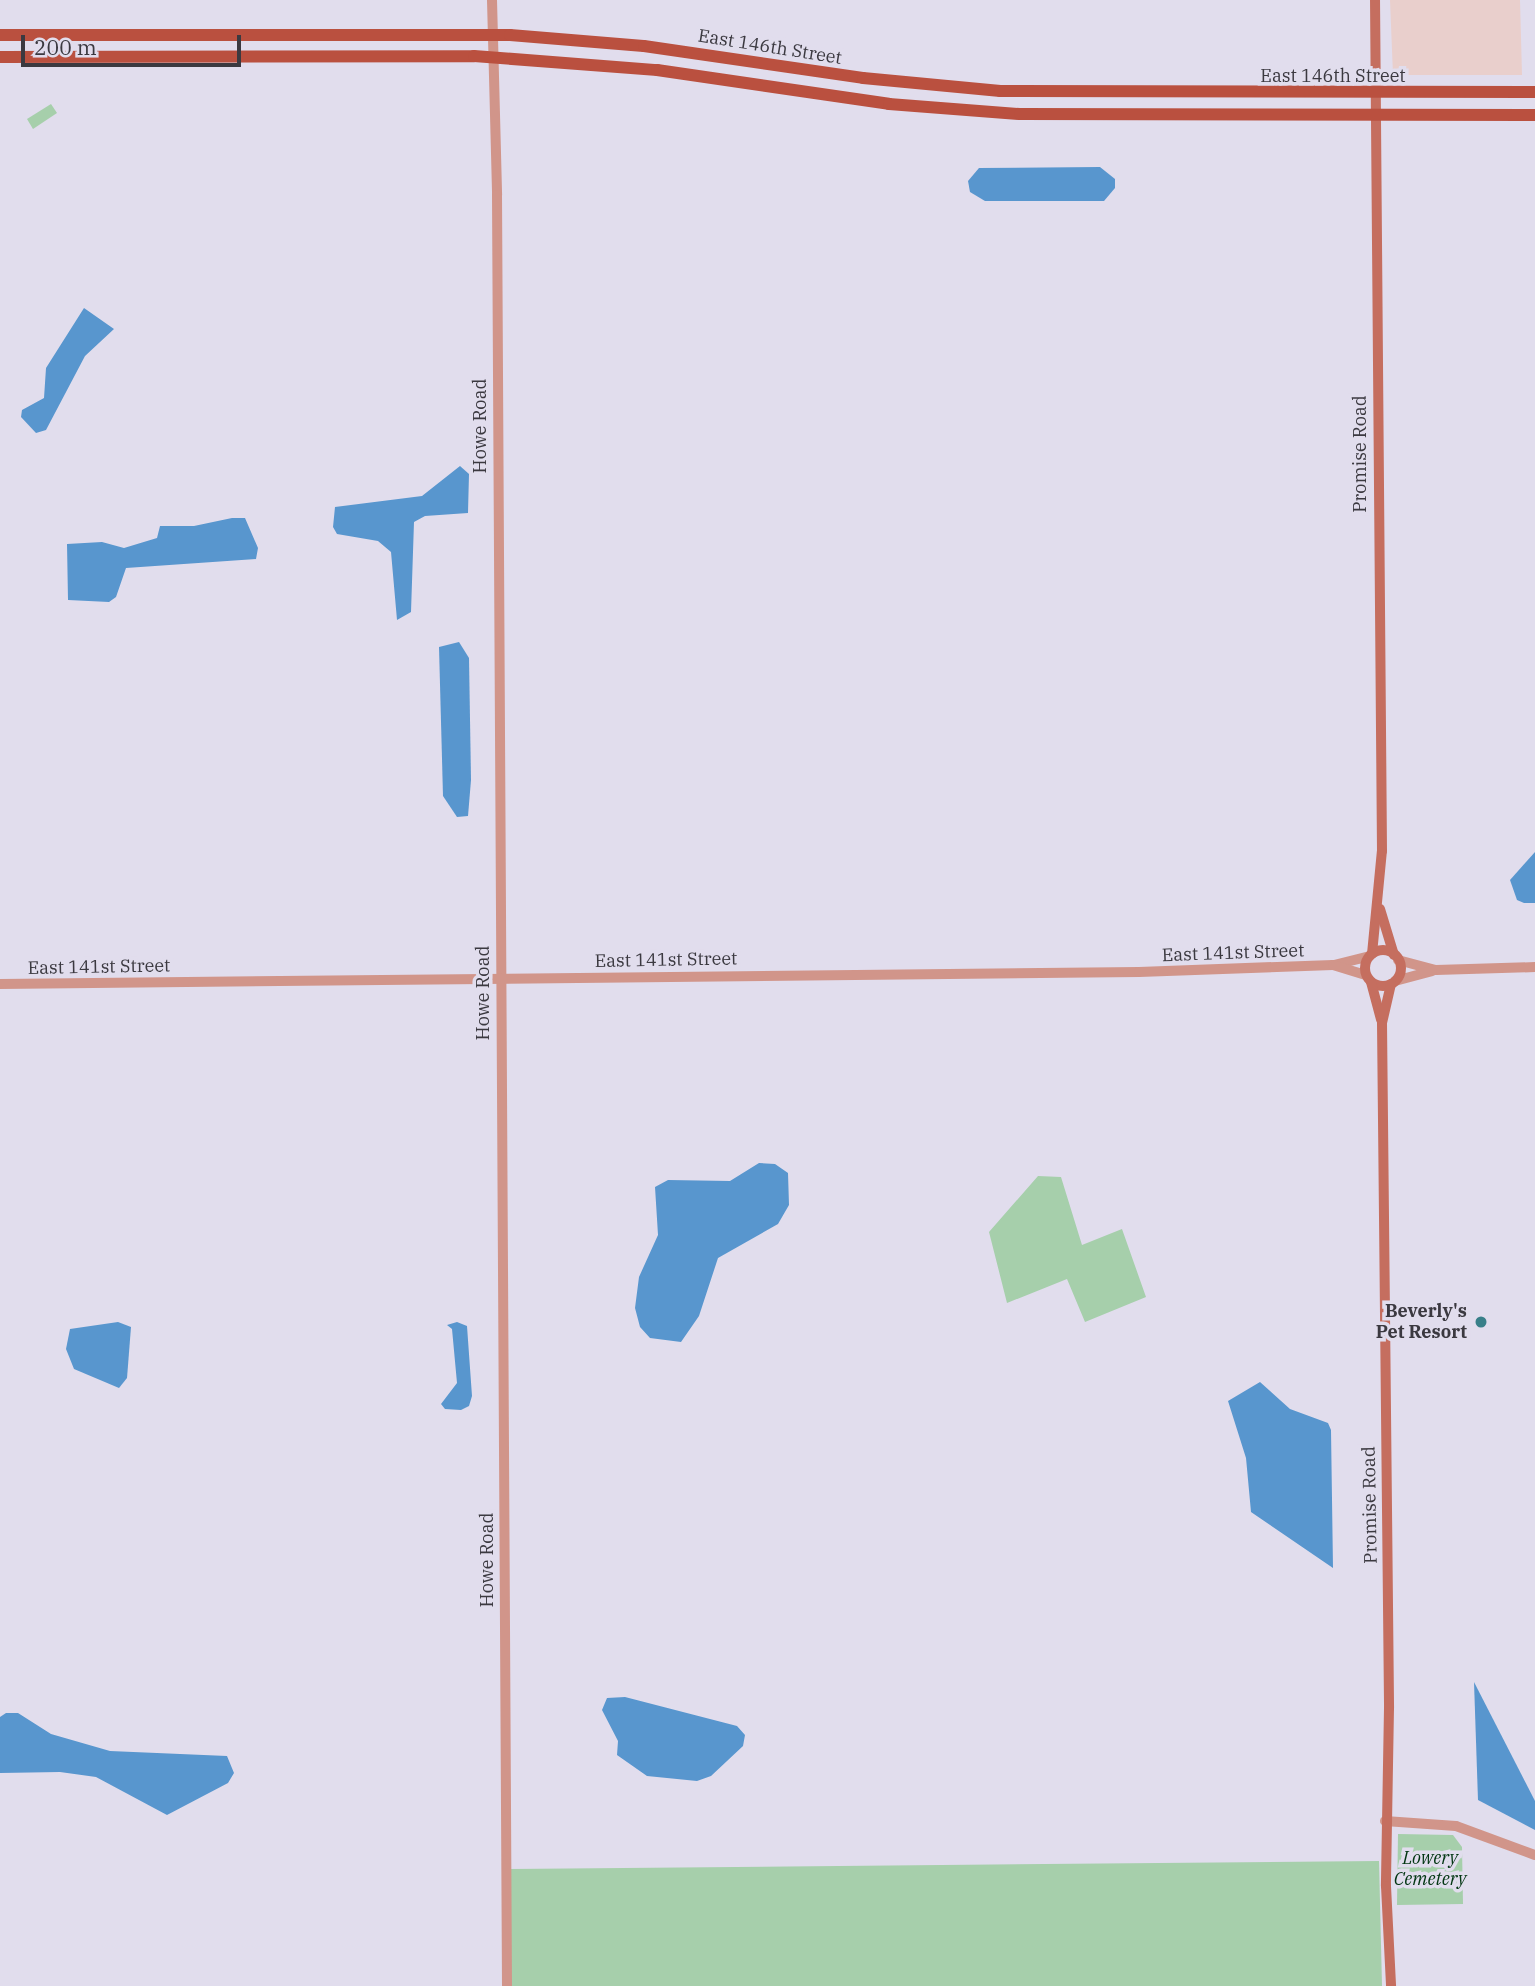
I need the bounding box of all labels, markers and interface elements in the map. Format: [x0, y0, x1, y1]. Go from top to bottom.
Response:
scale bar [24, 21, 245, 65]
street label: East 146th Street [697, 25, 843, 69]
text: 200 m [34, 33, 97, 61]
street label: East 146th Street [1260, 65, 1406, 87]
street label: Howe Road [469, 379, 491, 473]
street label: Promise Road [1349, 395, 1371, 513]
street label: East 141st Street [1161, 940, 1305, 966]
street label: Howe Road [472, 946, 494, 1040]
street label: East 141st Street [594, 948, 738, 972]
street label: East 141st Street [27, 955, 171, 979]
place label: Beverly's Pet Resort [1376, 1301, 1467, 1344]
marker: Beverly's Pet Resort [1473, 1314, 1489, 1330]
street label: Promise Road [1358, 1446, 1382, 1564]
street label: Howe Road [476, 1513, 498, 1607]
park label: Lowery Cemetery [1394, 1848, 1466, 1890]

